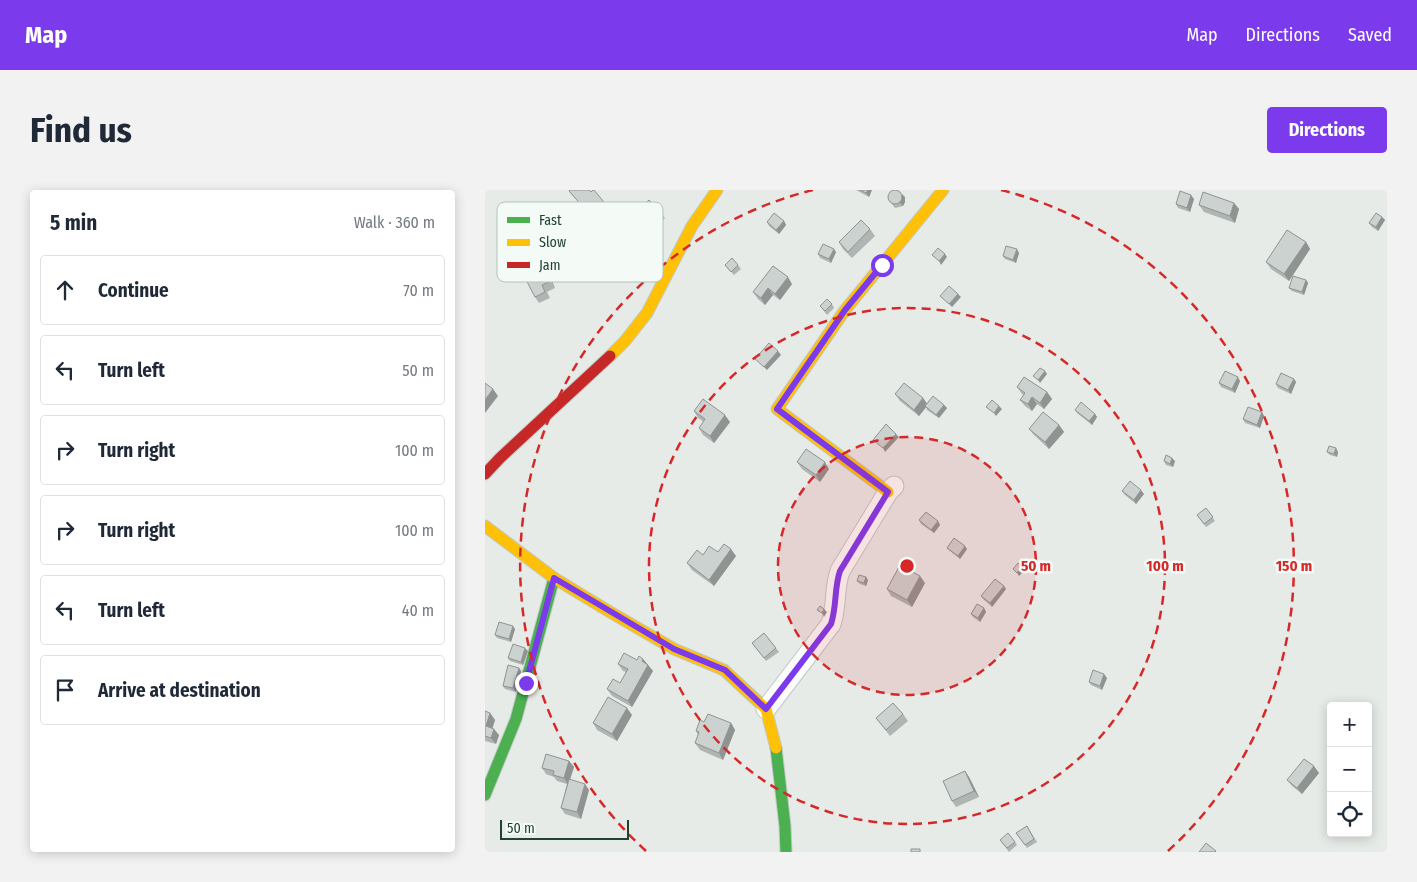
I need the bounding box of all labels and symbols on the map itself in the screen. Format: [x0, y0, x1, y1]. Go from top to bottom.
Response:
legend [497, 202, 663, 282]
text: Fast [539, 212, 562, 229]
text: Slow [539, 234, 566, 251]
route start [871, 254, 894, 277]
text: Jam [539, 257, 560, 274]
centre of rings [898, 557, 916, 575]
text: 50 m [1021, 557, 1051, 575]
text: 100 m [1146, 557, 1184, 575]
text: 150 m [1276, 557, 1312, 575]
route end [515, 672, 538, 695]
scale bar [500, 817, 629, 840]

